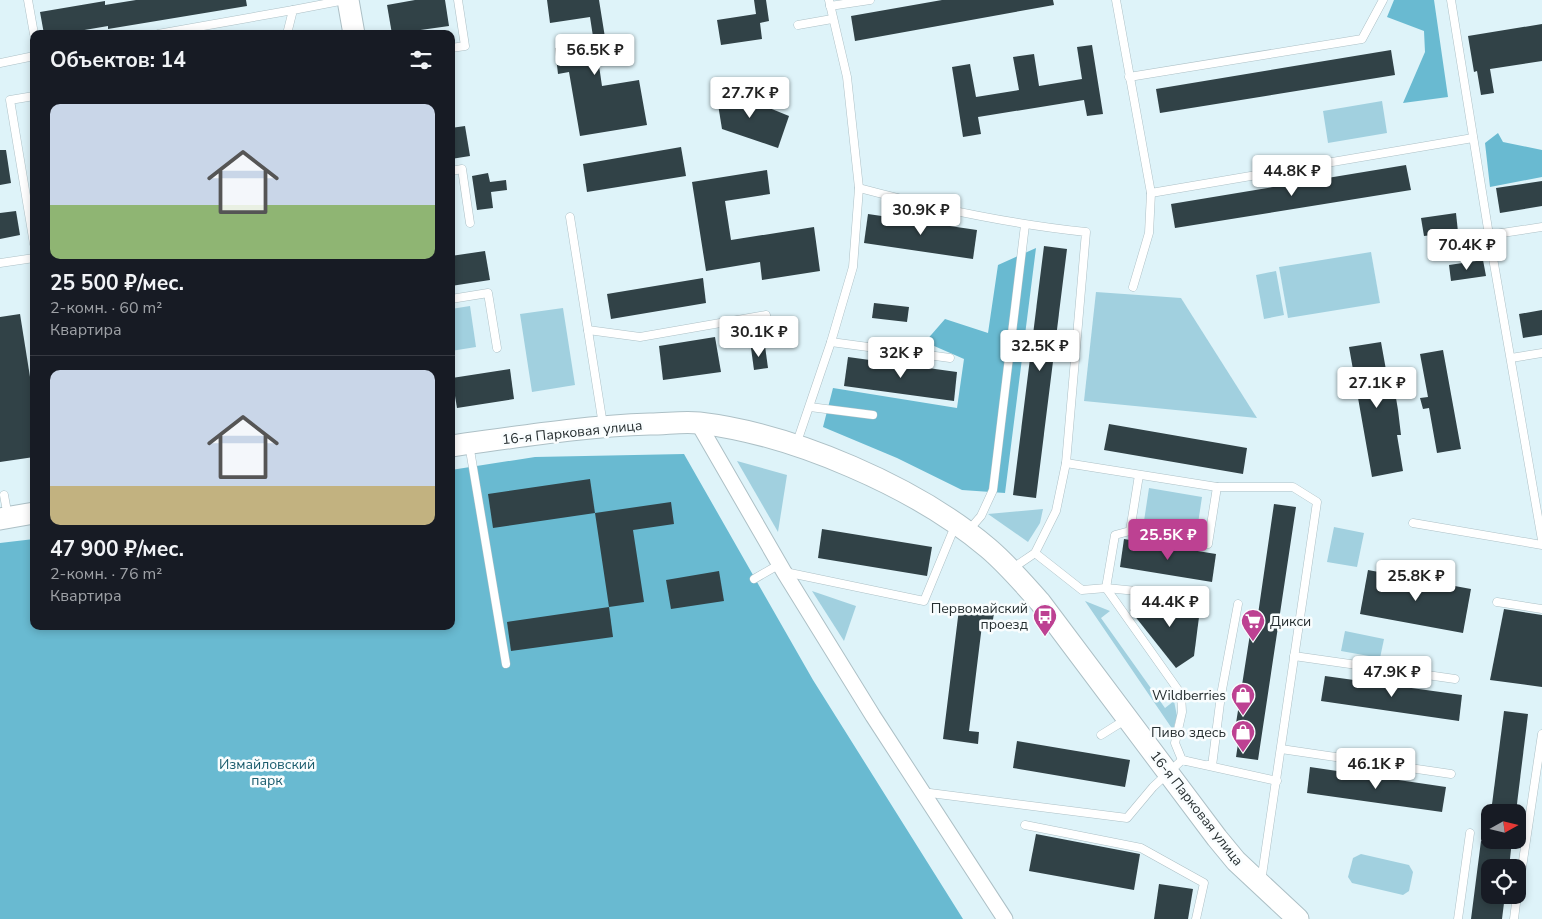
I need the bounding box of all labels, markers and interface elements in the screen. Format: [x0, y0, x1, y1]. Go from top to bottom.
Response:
pin: 56.5K ₽ [549, 34, 641, 76]
text: 56.5K ₽ [566, 39, 624, 61]
text: Объектов: 14 [50, 46, 186, 74]
icon: filters [407, 46, 435, 74]
pin: 27.7K ₽ [704, 76, 796, 119]
text: 27.7K ₽ [721, 82, 779, 104]
icon: home [198, 137, 288, 227]
pin: 44.8K ₽ [1246, 154, 1338, 197]
text: 44.8K ₽ [1263, 160, 1321, 182]
pin: 30.9K ₽ [875, 194, 967, 236]
text: 30.9K ₽ [892, 199, 950, 221]
pin: 70.4K ₽ [1421, 228, 1513, 271]
text: 70.4K ₽ [1438, 234, 1496, 256]
text: 25 500 ₽/мес. [50, 269, 184, 297]
text: 2-комн. · 60 m² [50, 297, 162, 319]
pin: 30.1K ₽ [713, 316, 805, 358]
text: Квартира [50, 319, 122, 341]
text: 30.1K ₽ [730, 321, 788, 343]
pin: 32.5K ₽ [994, 330, 1086, 372]
text: 32.5K ₽ [1011, 335, 1069, 357]
pin: 32K ₽ [866, 336, 936, 379]
text: 32K ₽ [879, 342, 923, 364]
pin: 27.1K ₽ [1331, 366, 1423, 409]
text: 27.1K ₽ [1348, 372, 1406, 394]
icon: home [198, 402, 288, 492]
street label: 16-я Парковая улица [501, 416, 643, 449]
pin: 25.5K ₽ [1122, 518, 1214, 561]
text: 25.5K ₽ [1139, 524, 1197, 546]
text: 47 900 ₽/мес. [50, 535, 184, 563]
pin: 25.8K ₽ [1370, 560, 1462, 602]
text: 2-комн. · 76 m² [50, 563, 162, 585]
text: 25.8K ₽ [1387, 565, 1445, 587]
text: Квартира [50, 585, 122, 607]
pin: 44.4K ₽ [1124, 586, 1216, 628]
text: 44.4K ₽ [1141, 591, 1199, 613]
place label: Первомайский проезд [931, 599, 1028, 634]
bus stop icon: Первомайский проезд [1032, 603, 1058, 637]
supermarket icon: Дикси [1240, 608, 1266, 642]
place label: Дикси [1270, 612, 1311, 631]
pin: 47.9K ₽ [1346, 656, 1438, 698]
text: 47.9K ₽ [1363, 661, 1421, 683]
shop icon: Wildberries [1230, 682, 1256, 716]
place label: Wildberries [1152, 686, 1226, 705]
shop icon: Пиво здесь [1230, 719, 1256, 753]
place label: Пиво здесь [1151, 723, 1226, 742]
street label: 16-я Парковая улица [1146, 747, 1247, 870]
pin: 46.1K ₽ [1330, 748, 1422, 790]
text: 46.1K ₽ [1347, 753, 1405, 775]
park label: Измайловский парк [219, 755, 315, 790]
north arrow [1481, 804, 1526, 849]
map controls [1481, 804, 1526, 904]
button: locate [1481, 859, 1526, 904]

